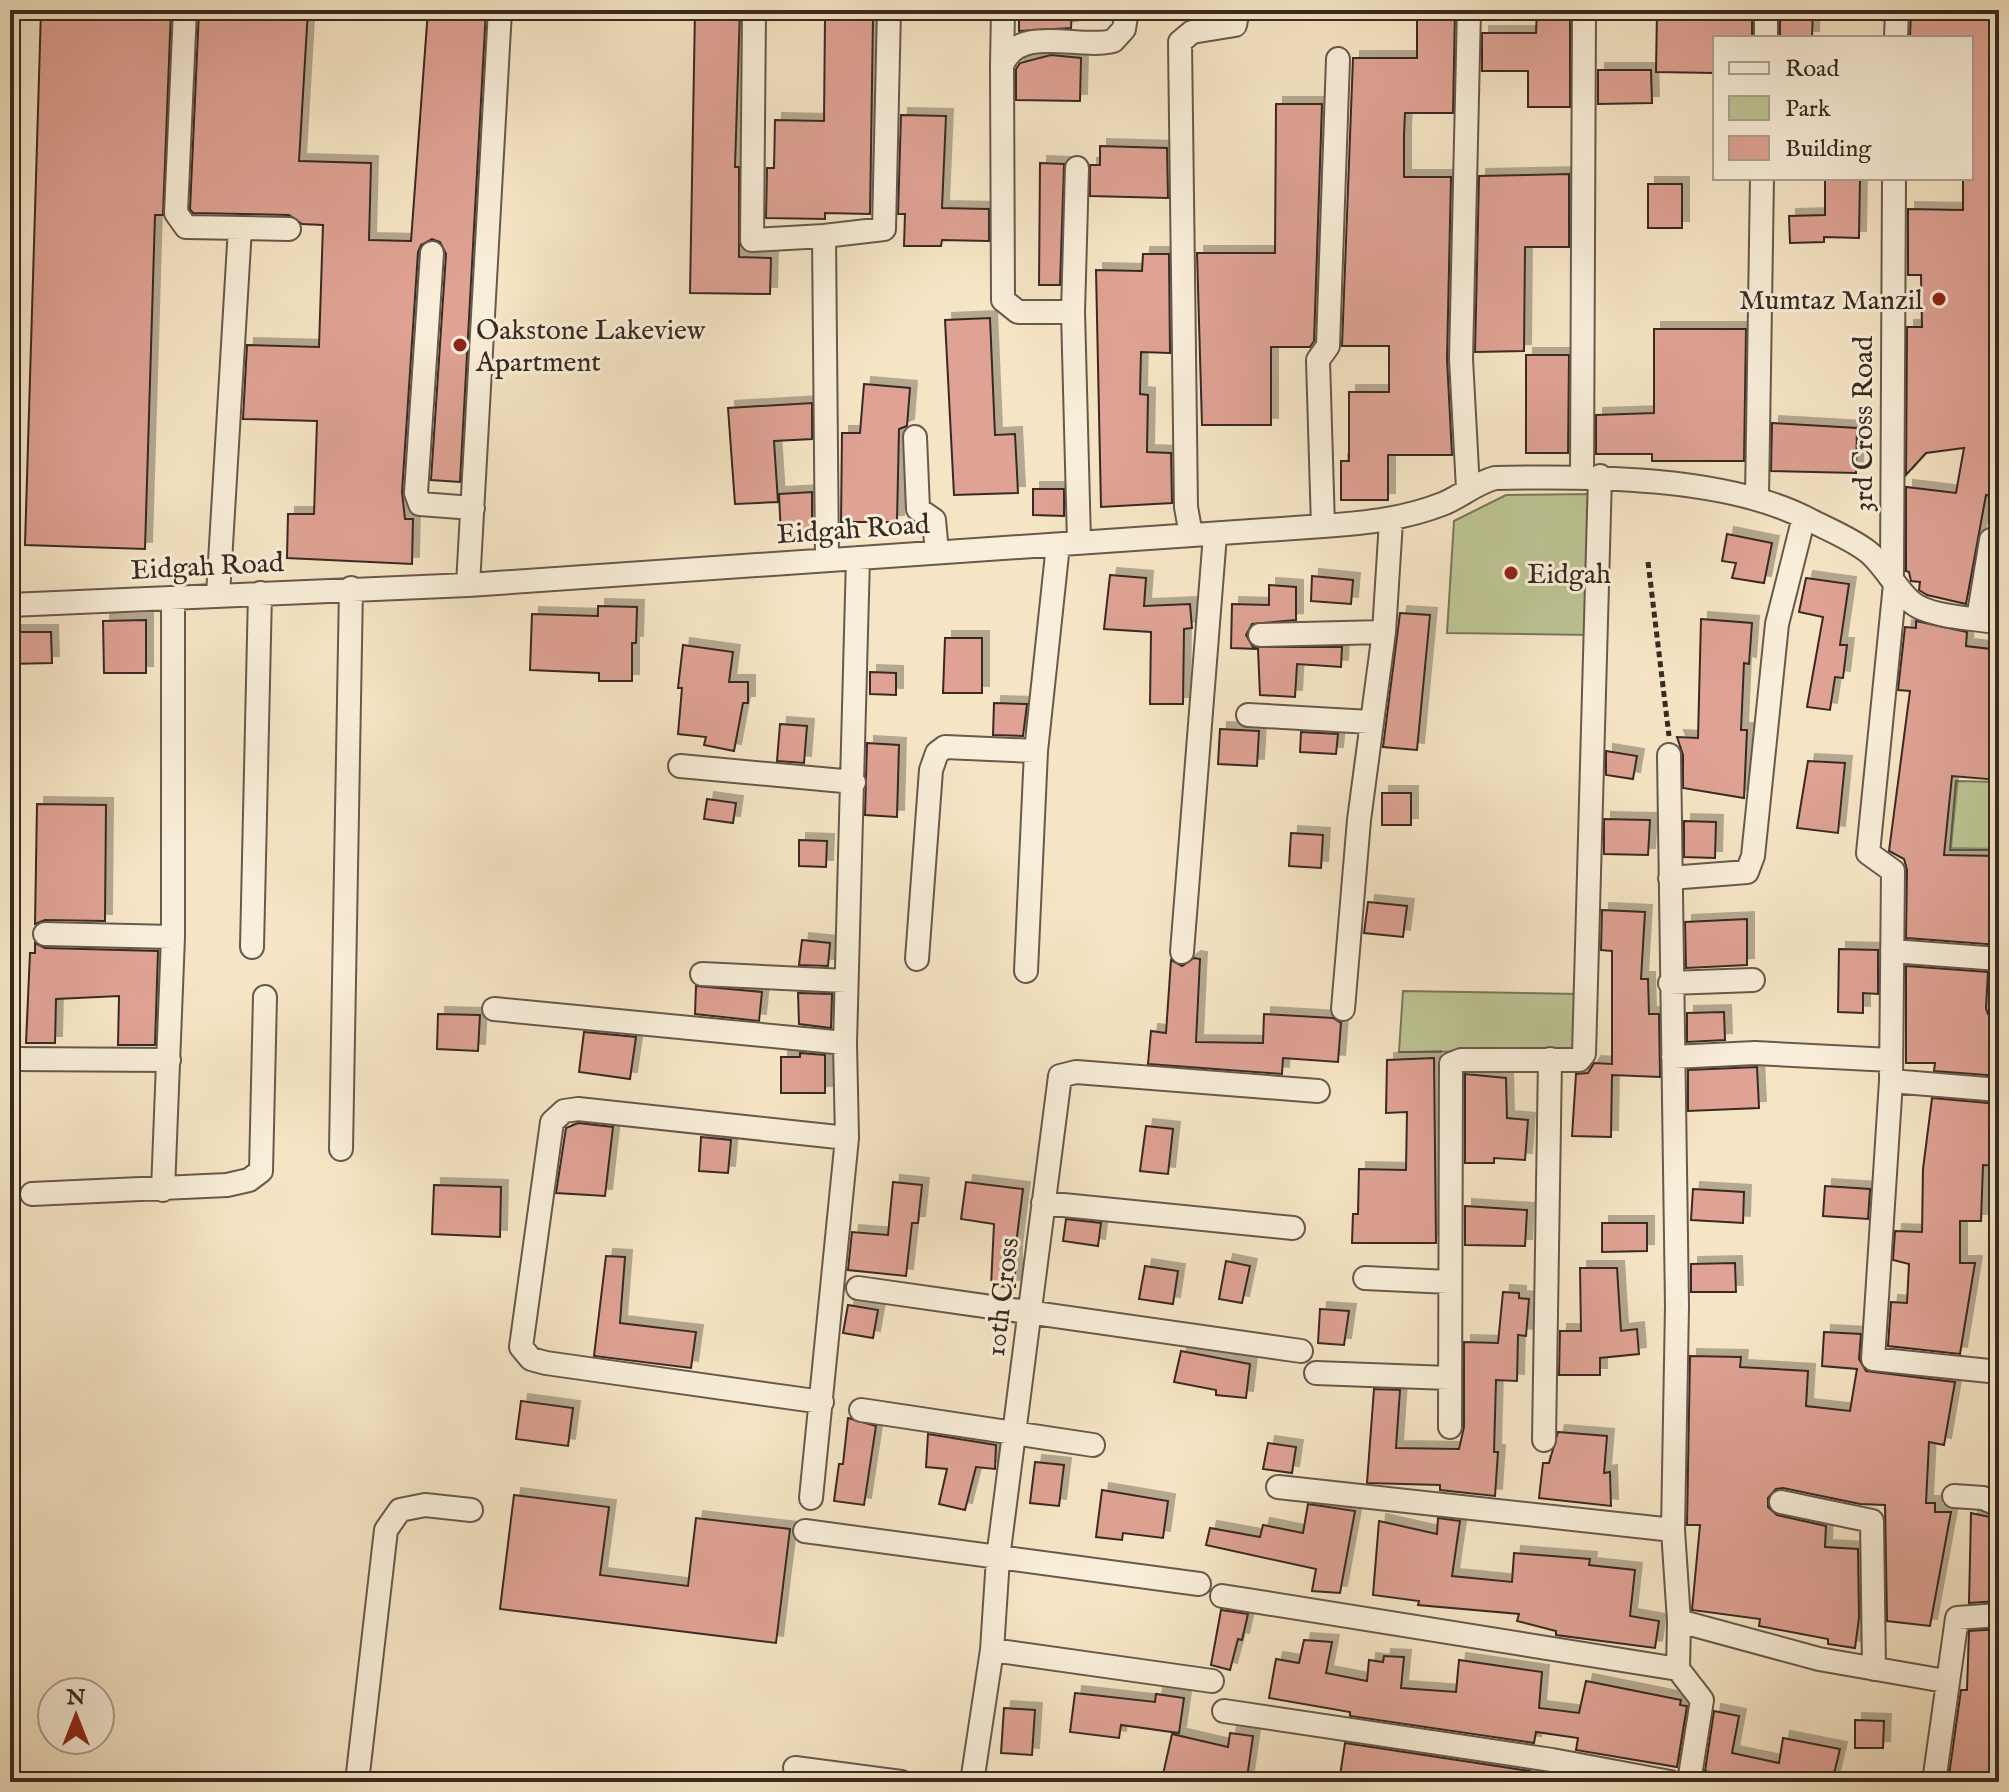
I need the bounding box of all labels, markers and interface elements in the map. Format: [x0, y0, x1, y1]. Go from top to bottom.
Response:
legend [1713, 36, 1973, 180]
text: Road [1785, 54, 1839, 85]
text: Park [1785, 94, 1831, 125]
text: Building [1785, 134, 1872, 165]
place label: Mumtaz Manzil [1739, 284, 1923, 319]
marker: Mumtaz Manzil [1930, 290, 1948, 308]
place label: Oakstone Lakeview Apartment [475, 314, 706, 381]
marker: Oakstone Lakeview Apartment [451, 336, 469, 354]
street label: 3rd Cross Road [1847, 336, 1882, 512]
street label: Eidgah Road [775, 508, 931, 553]
street label: Eidgah Road [130, 546, 285, 589]
place label: Eidgah [1527, 558, 1611, 593]
marker: Eidgah [1502, 564, 1520, 582]
street label: 10th Cross [979, 1236, 1028, 1359]
north arrow [36, 1676, 116, 1756]
text: N [65, 1684, 86, 1712]

